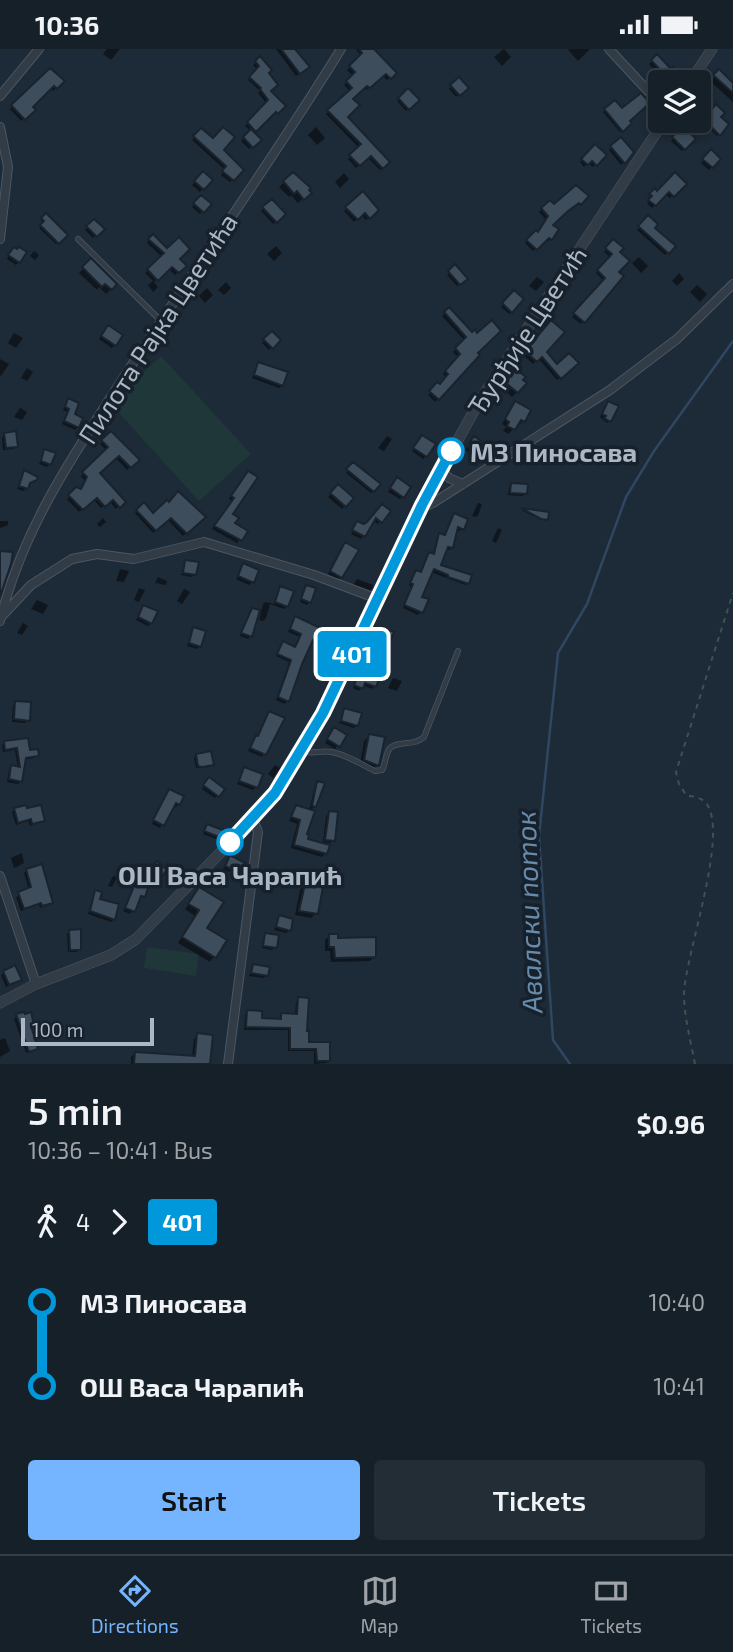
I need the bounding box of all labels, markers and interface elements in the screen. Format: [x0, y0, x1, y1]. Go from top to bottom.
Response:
text: 10:36 [35, 9, 99, 40]
map controls [648, 70, 711, 133]
button: layers [648, 70, 711, 133]
street label: Пилота Рајка Цветића [71, 207, 243, 449]
street label: Ђурђије Цветић [460, 240, 593, 420]
place label: МЗ Пиносава [470, 436, 637, 467]
marker: МЗ Пиносава [438, 438, 464, 464]
line badge: 401 [312, 631, 392, 677]
text: 401 [332, 639, 372, 668]
water label: Авалски поток [507, 810, 549, 1015]
marker: ОШ Васа Чарапић [217, 829, 243, 855]
place label: ОШ Васа Чарапић [118, 859, 342, 890]
scale bar [21, 1015, 154, 1047]
text: 100 m [32, 1018, 83, 1041]
text: 5 min [28, 1087, 123, 1133]
text: $0.96 [636, 1108, 705, 1139]
text: 10:36 – 10:41 · Bus [28, 1136, 213, 1164]
icon: walk [28, 1203, 66, 1241]
icon: forward [100, 1203, 138, 1241]
text: 401 [162, 1207, 203, 1236]
text: 4 [76, 1208, 90, 1236]
text: МЗ Пиносава [80, 1287, 247, 1318]
text: 10:40 [649, 1288, 705, 1316]
text: ОШ Васа Чарапић [80, 1371, 304, 1402]
text: 10:41 [653, 1372, 705, 1400]
button: Start [28, 1460, 360, 1540]
button: Tickets [374, 1460, 705, 1540]
tab: Directions [91, 1572, 179, 1637]
tab: Map [360, 1572, 399, 1637]
tab: Tickets [580, 1572, 642, 1637]

